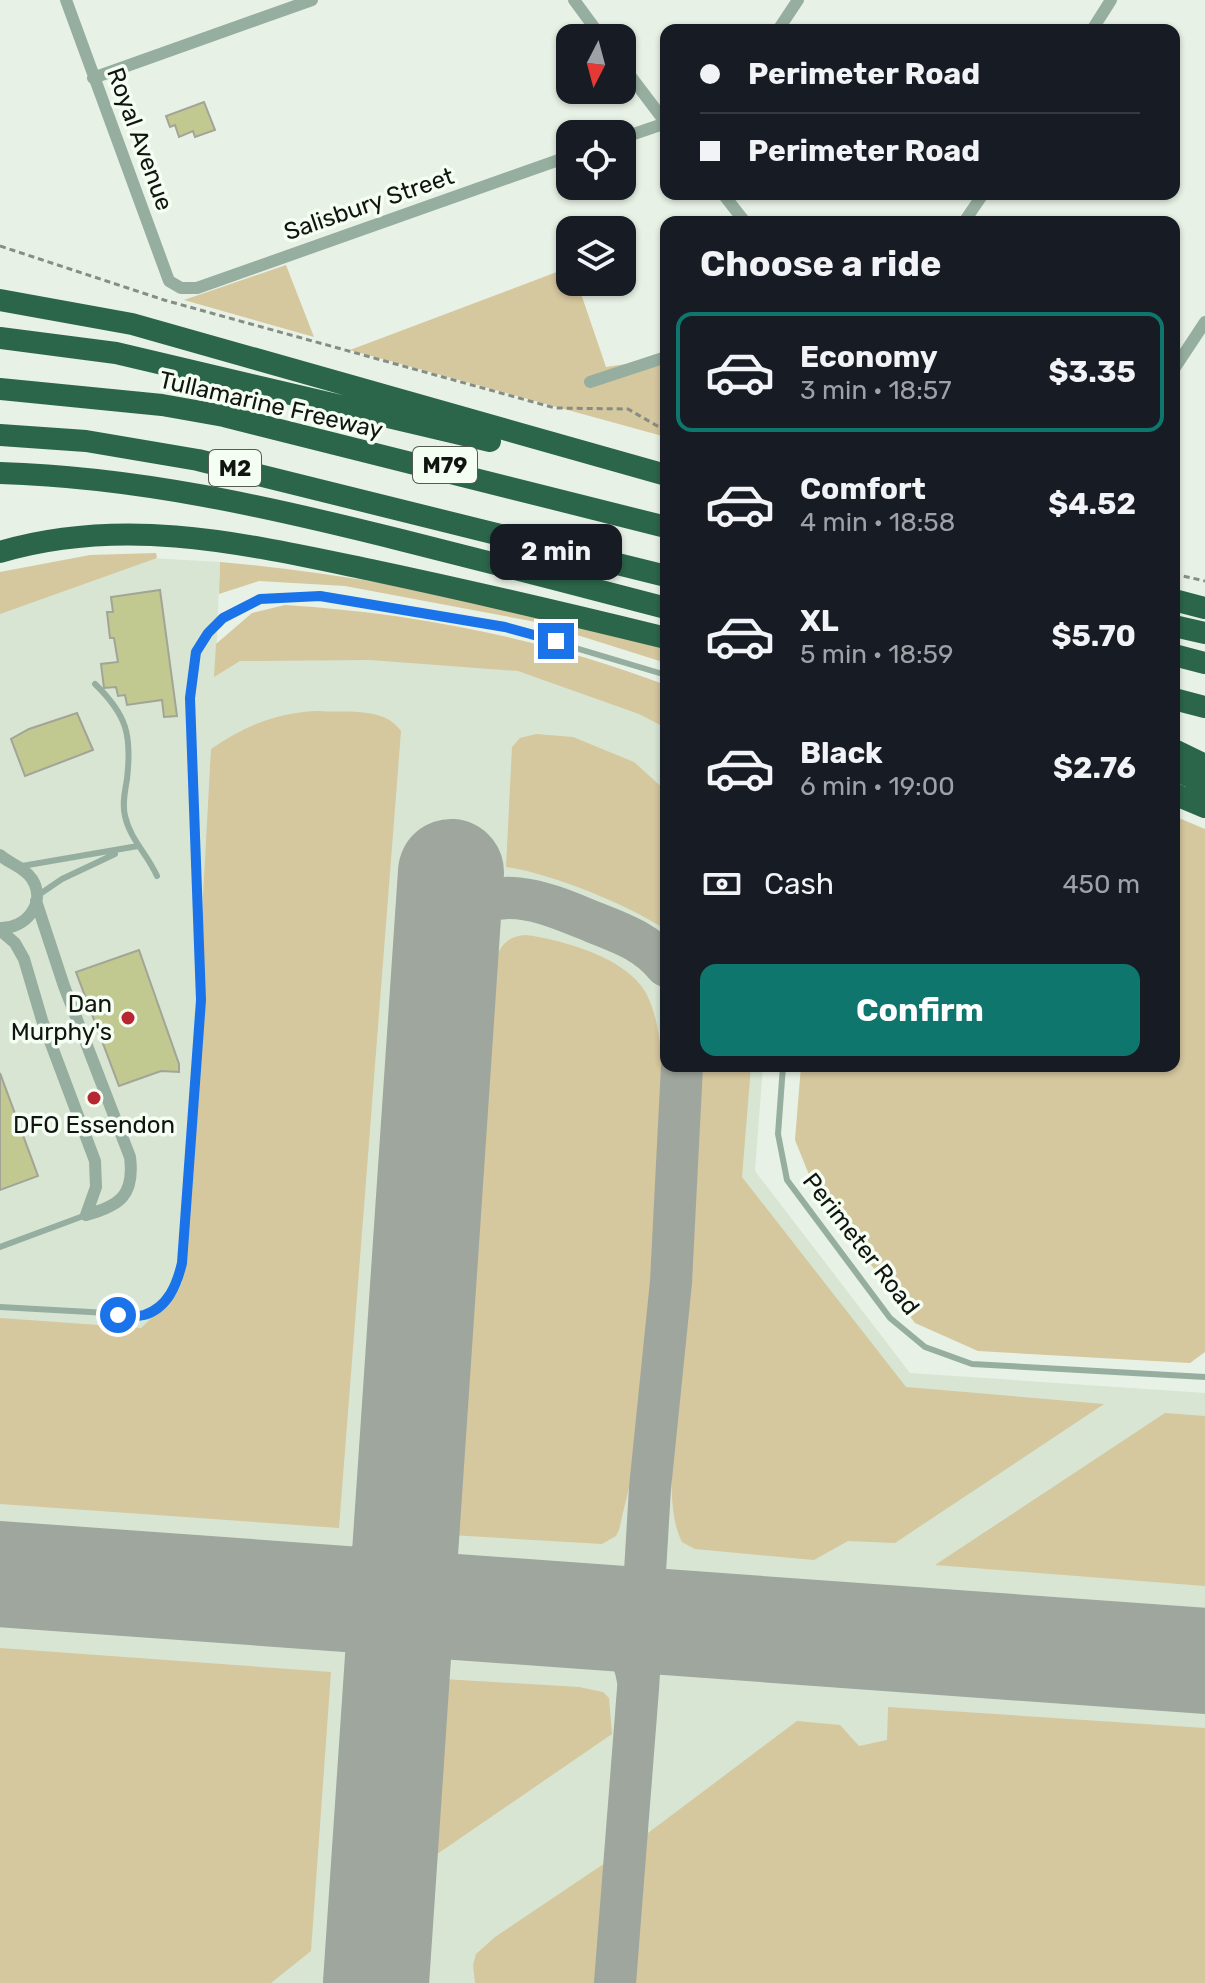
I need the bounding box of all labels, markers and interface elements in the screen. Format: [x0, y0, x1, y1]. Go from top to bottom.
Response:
north arrow [556, 24, 636, 104]
map controls [556, 24, 636, 296]
text: Perimeter Road [748, 56, 980, 92]
street label: Royal Avenue [101, 64, 179, 214]
button: locate [556, 120, 636, 200]
text: Perimeter Road [748, 133, 980, 169]
street label: Salisbury Street [280, 162, 458, 246]
button: layers [556, 216, 636, 296]
text: Choose a ride [700, 242, 941, 285]
icon: car [704, 336, 776, 408]
text: Economy [800, 339, 938, 375]
text: $3.35 [1049, 354, 1136, 390]
street label: Tullamarine Freeway [156, 366, 386, 444]
text: 3 min · 18:57 [800, 375, 952, 406]
road number: M79 [413, 447, 477, 483]
road number: M2 [209, 450, 261, 486]
icon: car [704, 468, 776, 540]
text: Comfort [800, 471, 926, 507]
text: $4.52 [1048, 486, 1136, 522]
text: 4 min · 18:58 [800, 507, 955, 538]
callout: 2 min [490, 525, 622, 581]
text: 2 min [521, 536, 591, 567]
icon: car [704, 600, 776, 672]
text: XL [800, 603, 839, 639]
text: $5.70 [1052, 618, 1136, 654]
route end [538, 623, 574, 659]
text: 5 min · 18:59 [800, 639, 953, 670]
icon: car [704, 732, 776, 804]
text: Black [800, 735, 883, 771]
text: $2.76 [1053, 750, 1136, 786]
text: 6 min · 19:00 [800, 771, 955, 802]
icon: cash [700, 862, 744, 906]
text: Cash [764, 866, 834, 902]
text: 450 m [1062, 869, 1140, 900]
button: Confirm [700, 964, 1140, 1056]
place label: Dan Murphy's [11, 990, 112, 1046]
marker: Dan Murphy's [119, 1009, 137, 1027]
marker: DFO Essendon [85, 1089, 103, 1107]
place label: DFO Essendon [13, 1111, 175, 1139]
street label: Perimeter Road [797, 1167, 925, 1321]
route start [100, 1297, 136, 1333]

